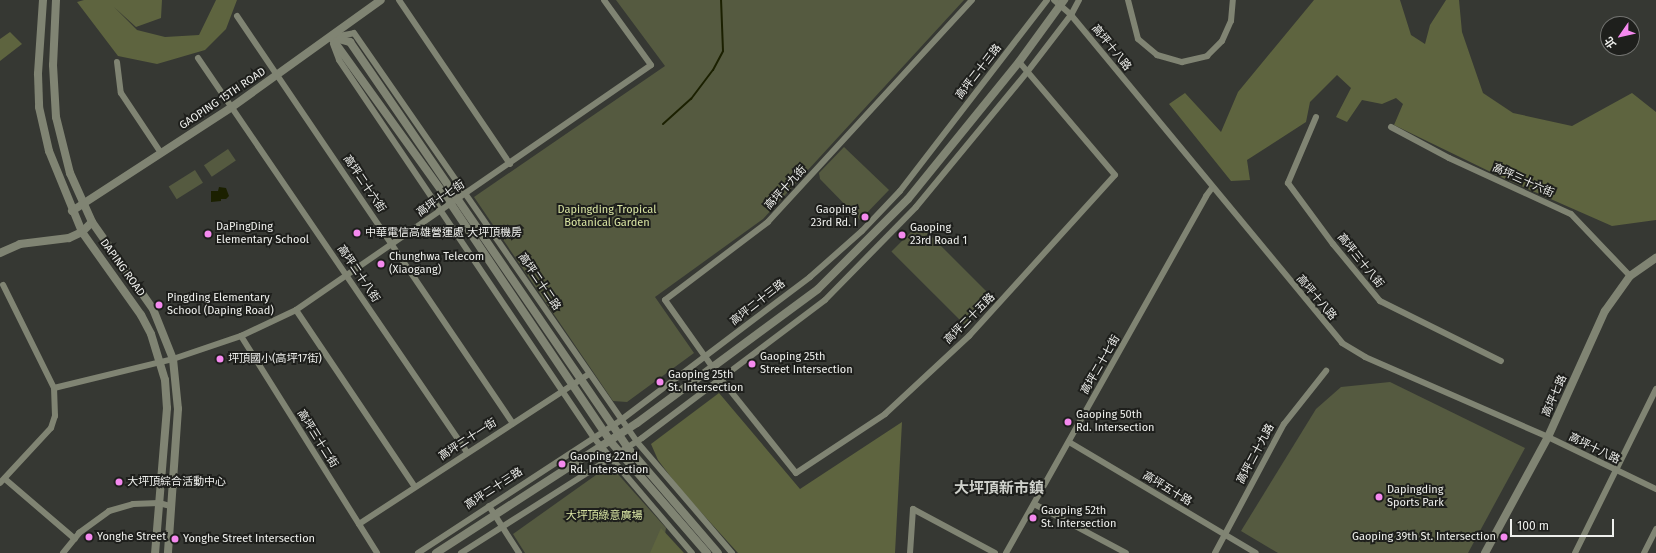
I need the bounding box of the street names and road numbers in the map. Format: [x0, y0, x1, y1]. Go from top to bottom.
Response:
street label: 高坪十八路 [1089, 22, 1133, 74]
street label: 高坪二十三路 [953, 42, 1005, 102]
street label: GAOPING 15TH ROAD [177, 65, 269, 133]
street label: 高坪二十六街 [340, 153, 388, 215]
street label: 高坪三十六街 [1490, 162, 1556, 200]
street label: 高坪十九街 [762, 163, 810, 213]
street label: 高坪十七街 [415, 178, 467, 220]
street label: 高坪三十八街 [1334, 231, 1386, 291]
street label: DAPING ROAD [97, 237, 147, 299]
street label: 高坪二十八街 [334, 243, 382, 305]
street label: 高坪二十二路 [515, 251, 563, 313]
street label: 高坪十八路 [1293, 273, 1339, 323]
street label: 高坪二十三路 [728, 277, 788, 329]
street label: 高坪二十五路 [942, 291, 998, 347]
street label: 高坪二十七街 [1079, 333, 1123, 397]
street label: 高坪七路 [1540, 373, 1570, 419]
street label: 高坪三十二街 [294, 408, 340, 470]
street label: 高坪二十一街 [437, 416, 499, 464]
street label: 高坪二十九路 [1235, 422, 1277, 486]
street label: 高坪十八路 [1566, 431, 1622, 467]
street label: 高坪二十三路 [463, 465, 525, 513]
street label: 高坪五十路 [1140, 469, 1194, 509]

